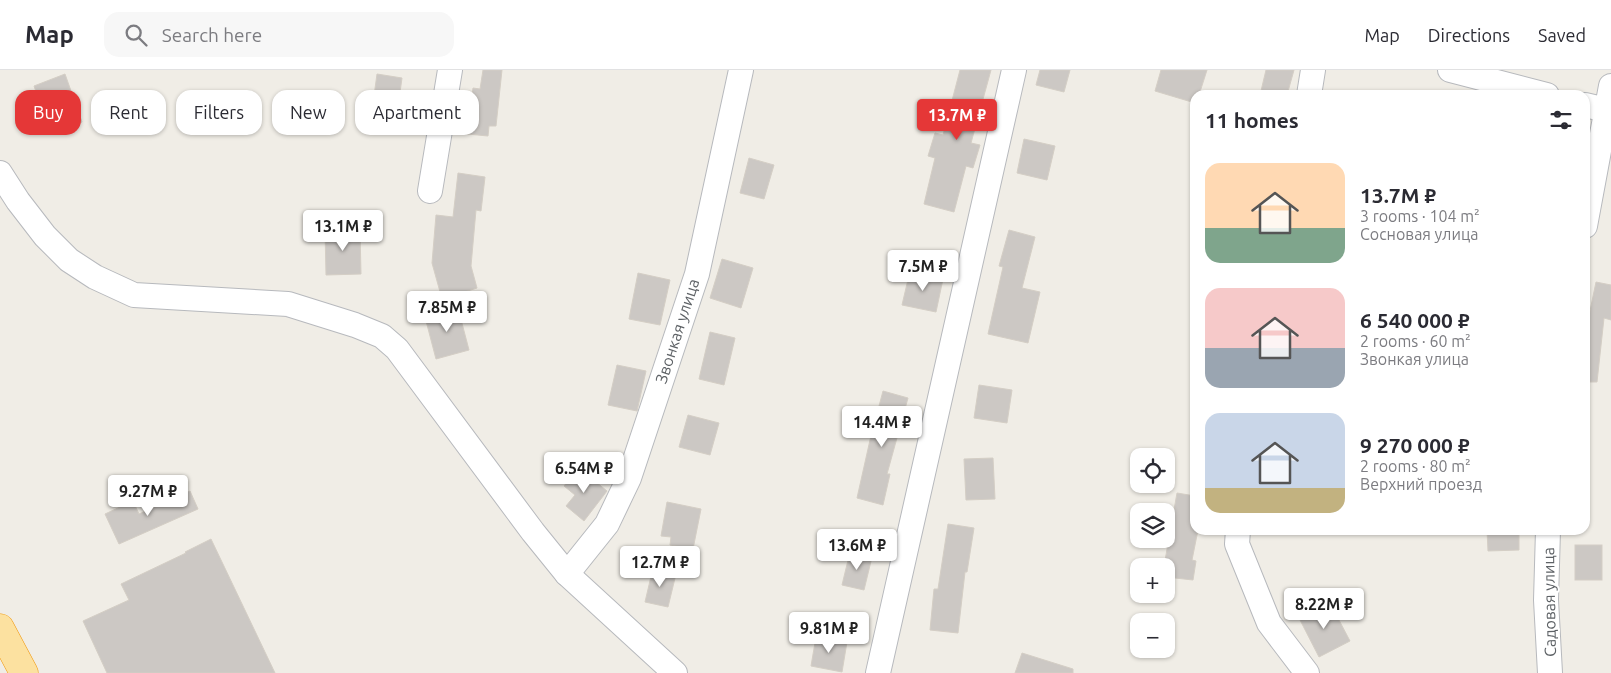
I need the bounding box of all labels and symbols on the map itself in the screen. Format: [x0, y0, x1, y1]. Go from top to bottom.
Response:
pin: 13.7M ₽ [911, 98, 1003, 141]
pin: 13.1M ₽ [297, 210, 389, 252]
pin: 7.5M ₽ [882, 250, 964, 292]
street label: Звонкая улица [652, 276, 702, 386]
pin: 7.85M ₽ [401, 290, 493, 333]
pin: 14.4M ₽ [836, 406, 928, 448]
pin: 6.54M ₽ [538, 452, 630, 494]
pin: 9.27M ₽ [102, 474, 194, 517]
pin: 13.6M ₽ [811, 528, 903, 571]
pin: 12.7M ₽ [614, 546, 706, 588]
street label: Садовая улица [1539, 547, 1559, 657]
pin: 8.22M ₽ [1278, 588, 1370, 630]
pin: 9.81M ₽ [783, 612, 875, 654]

